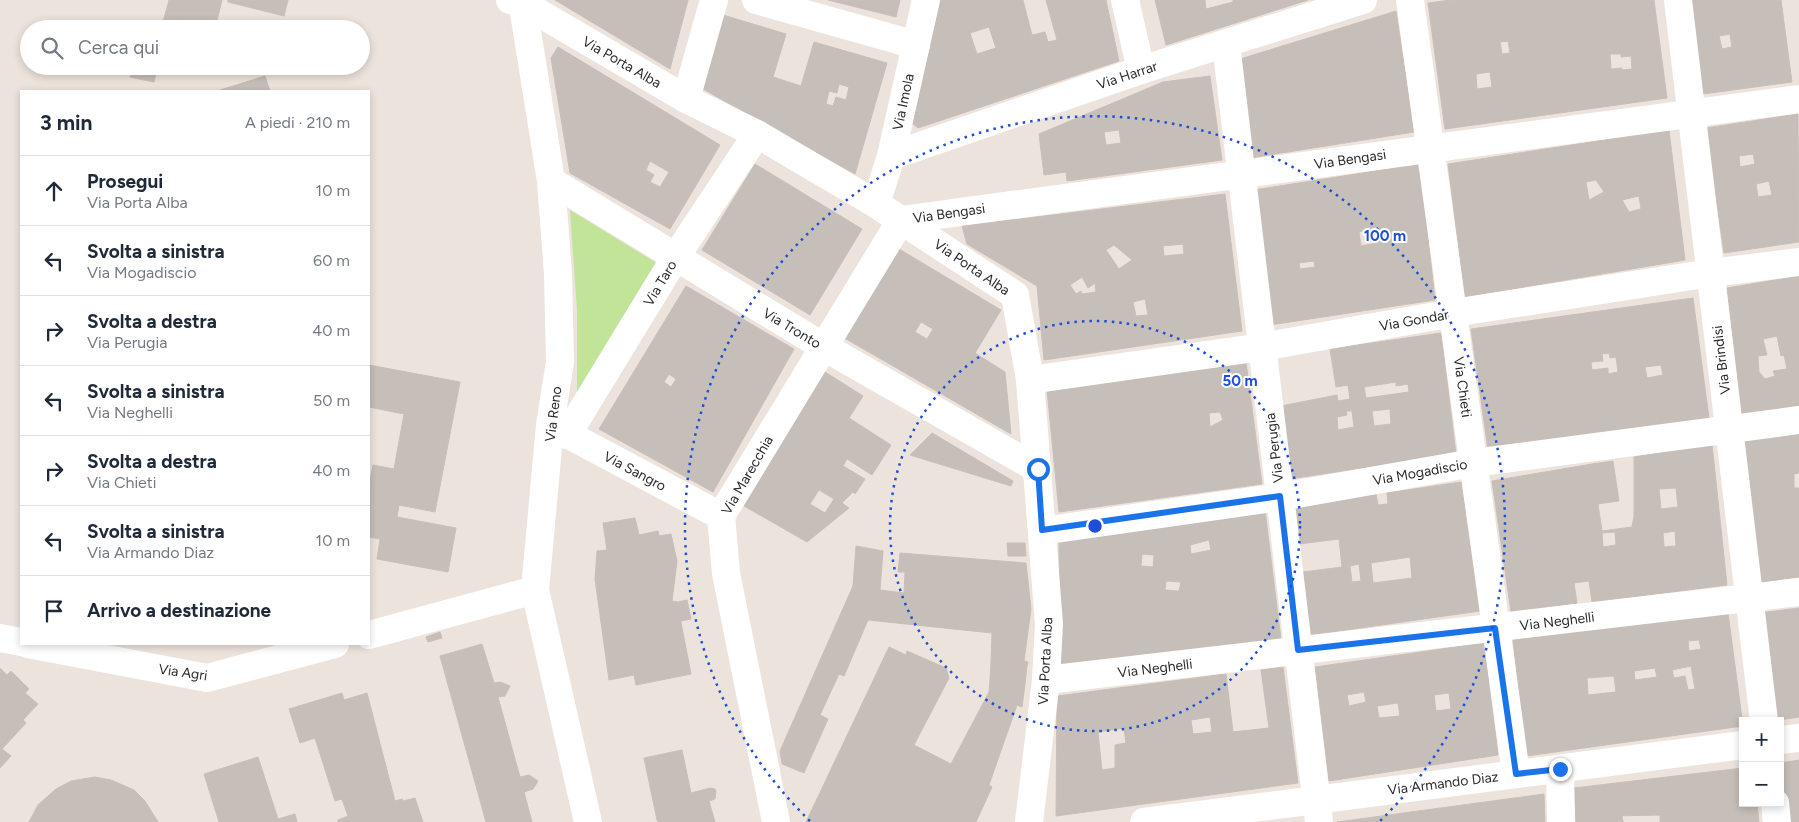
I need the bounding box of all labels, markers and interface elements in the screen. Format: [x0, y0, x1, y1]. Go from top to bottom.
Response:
search box [20, 20, 370, 75]
street label: Via Porta Alba [579, 33, 664, 92]
icon: search [38, 34, 66, 62]
text: Cerca qui [78, 36, 159, 59]
street label: Via Harrar [1095, 58, 1160, 93]
street label: Via Imola [889, 72, 918, 132]
text: 3 min [40, 110, 92, 135]
text: A piedi · 210 m [245, 113, 350, 132]
street label: Via Bengasi [1313, 146, 1387, 173]
text: Prosegui [87, 170, 163, 193]
icon: ahead [40, 177, 68, 205]
text: 10 m [316, 181, 350, 200]
text: Via Porta Alba [87, 193, 188, 212]
street label: Via Bengasi [912, 200, 986, 227]
text: 100 m [1364, 227, 1406, 245]
street label: Via Porta Alba [930, 236, 1013, 299]
text: Svolta a sinistra [87, 240, 225, 263]
icon: left [40, 247, 68, 275]
text: 60 m [313, 251, 350, 270]
street label: Via Taro [640, 257, 681, 309]
text: Via Mogadiscio [87, 263, 196, 282]
street label: Via Tronto [760, 304, 824, 352]
street label: Via Gondar [1378, 306, 1450, 335]
text: Svolta a destra [87, 310, 217, 333]
icon: right [40, 317, 68, 345]
text: 40 m [312, 321, 350, 340]
street label: Via Brindisi [1709, 325, 1734, 395]
text: Via Perugia [87, 333, 167, 352]
street label: Via Chieti [1450, 356, 1475, 418]
text: 50 m [1222, 372, 1258, 390]
text: Svolta a sinistra [87, 380, 225, 403]
street label: Via Reno [542, 385, 565, 443]
icon: left [40, 387, 68, 415]
text: 50 m [313, 391, 350, 410]
text: Via Neghelli [87, 403, 173, 422]
street label: Via Perugia [1262, 412, 1287, 484]
street label: Via Marecchia [718, 433, 777, 518]
street label: Via Sangro [601, 448, 669, 495]
text: Svolta a destra [87, 450, 217, 473]
street label: Via Mogadiscio [1371, 456, 1469, 489]
icon: right [40, 457, 68, 485]
route start [1027, 458, 1050, 481]
text: 40 m [312, 461, 350, 480]
text: Via Chieti [87, 473, 157, 492]
centre of rings [1086, 517, 1104, 535]
text: Svolta a sinistra [87, 520, 225, 543]
icon: left [40, 527, 68, 555]
text: 10 m [316, 531, 350, 550]
text: Via Armando Diaz [87, 543, 214, 562]
icon: arrive [40, 597, 68, 625]
text: Arrivo a destinazione [87, 599, 271, 622]
street label: Via Neghelli [1519, 608, 1595, 635]
street label: Via Porta Alba [1035, 617, 1056, 705]
street label: Via Neghelli [1117, 655, 1193, 682]
street label: Via Agri [157, 661, 208, 684]
map controls [1739, 717, 1784, 807]
button: + [1739, 717, 1784, 762]
route end [1549, 758, 1572, 781]
button: − [1739, 762, 1784, 807]
street label: Via Armando Diaz [1387, 768, 1499, 799]

